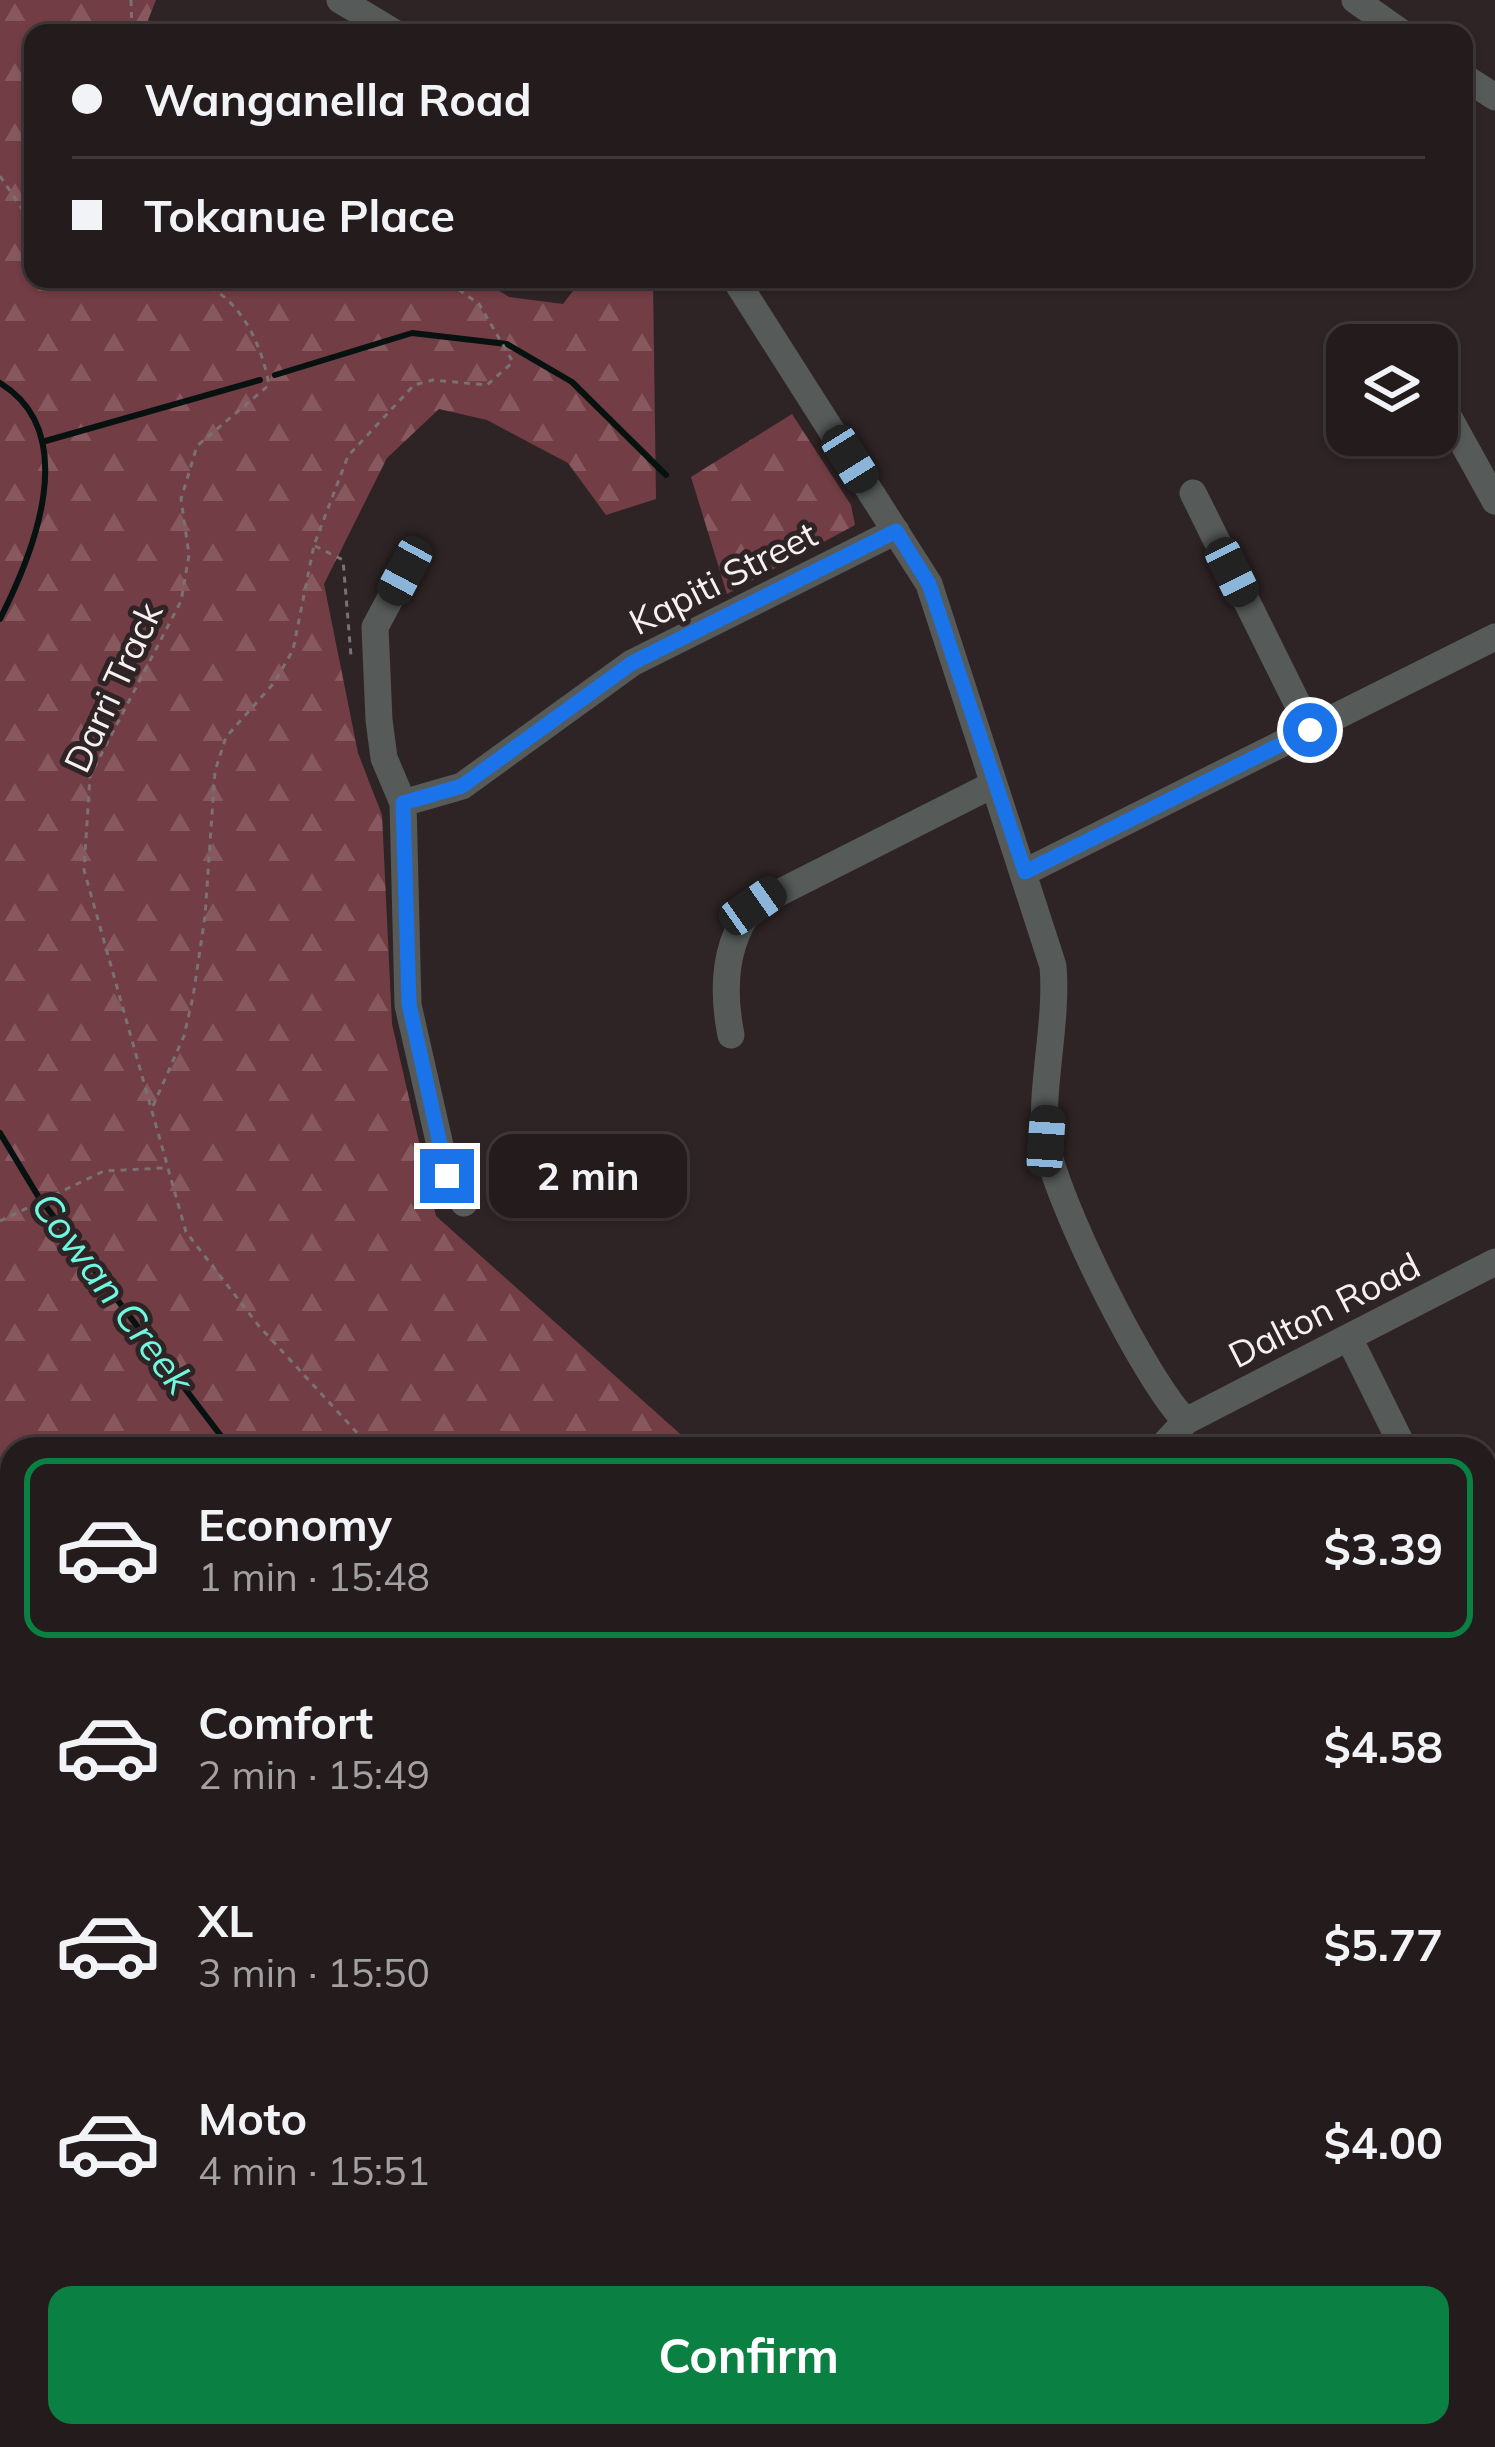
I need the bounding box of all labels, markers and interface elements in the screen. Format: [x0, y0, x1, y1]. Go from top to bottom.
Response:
text: Wanganella Road [144, 71, 532, 127]
text: Tokanue Place [144, 187, 455, 243]
map controls [1326, 324, 1458, 456]
button: layers [1326, 324, 1458, 456]
car [816, 419, 884, 499]
street label: Kapiti Street [621, 511, 824, 644]
car [372, 531, 438, 611]
car [1200, 532, 1264, 612]
street label: Darri Track [54, 594, 172, 779]
route start [1283, 703, 1337, 757]
car [713, 871, 793, 941]
car [1026, 1104, 1066, 1178]
callout: 2 min [489, 1134, 687, 1218]
route end [420, 1149, 474, 1203]
text: 2 min [537, 1151, 639, 1200]
water label: Cowan Creek [22, 1182, 206, 1404]
street label: Dalton Road [1221, 1242, 1427, 1377]
icon: car [54, 1494, 162, 1602]
text: Economy [198, 1496, 392, 1552]
text: $3.39 [1324, 1520, 1443, 1576]
text: 1 min · 15:48 [198, 1552, 430, 1601]
icon: car [54, 1692, 162, 1800]
text: Comfort [198, 1694, 373, 1750]
text: $4.58 [1324, 1718, 1443, 1774]
text: 2 min · 15:49 [198, 1750, 430, 1799]
icon: car [54, 1890, 162, 1998]
text: XL [198, 1892, 253, 1948]
text: $5.77 [1324, 1916, 1443, 1972]
text: 3 min · 15:50 [198, 1948, 430, 1997]
icon: car [54, 2088, 162, 2196]
text: Moto [198, 2090, 307, 2146]
text: $4.00 [1324, 2114, 1443, 2170]
text: 4 min · 15:51 [198, 2146, 430, 2195]
button: Confirm [48, 2286, 1449, 2424]

